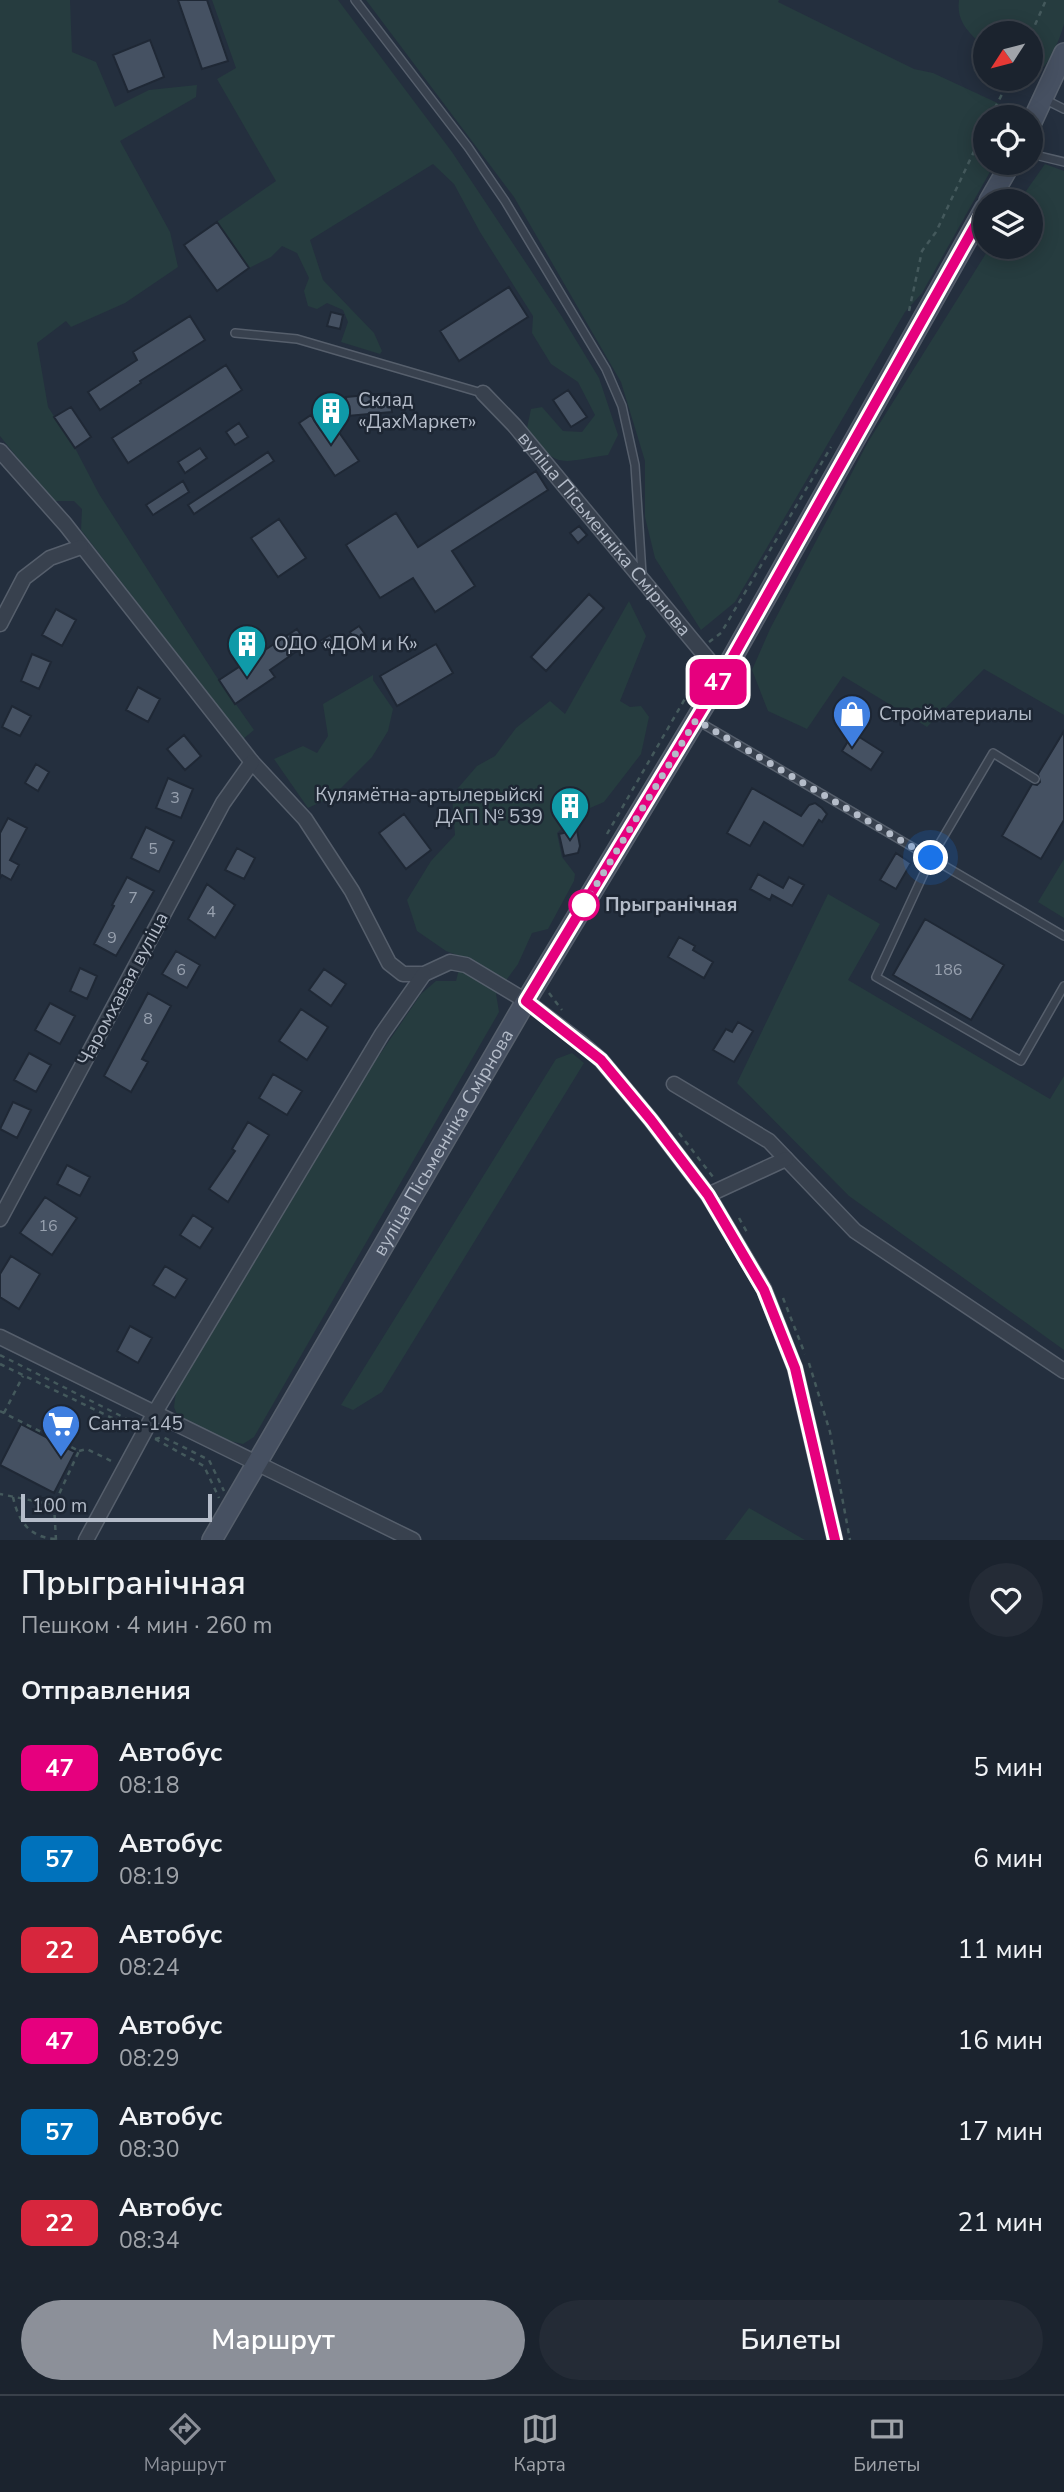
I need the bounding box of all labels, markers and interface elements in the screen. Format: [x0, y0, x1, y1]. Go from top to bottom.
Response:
north arrow [973, 21, 1043, 91]
map controls [973, 21, 1043, 259]
button: locate [973, 105, 1043, 175]
button: layers [973, 189, 1043, 259]
place label: Склад «ДахМаркет» [358, 387, 476, 435]
building icon: Склад «ДахМаркет» [310, 390, 352, 445]
street label: вуліца Пісьменніка Смірнова [512, 426, 697, 642]
building icon: ОДО «ДОМ и К» [226, 623, 268, 678]
place label: ОДО «ДОМ и К» [274, 631, 418, 657]
line badge: 47 [686, 659, 750, 705]
text: 47 [704, 666, 732, 698]
shop icon: Стройматериалы [831, 693, 873, 748]
place label: Стройматериалы [879, 701, 1032, 727]
place label: Кулямётна-артылерыйскі ДАП № 539 [315, 782, 543, 830]
building icon: Кулямётна-артылерыйскі ДАП № 539 [549, 785, 591, 840]
house number: 3 [170, 787, 180, 809]
house number: 5 [148, 838, 158, 860]
your location [913, 840, 948, 875]
house number: 7 [128, 887, 138, 909]
marker: Прыгранічная [569, 890, 599, 920]
place label: Прыгранічная [605, 892, 737, 918]
house number: 4 [206, 901, 216, 923]
street label: Чаромхавая вуліца [71, 908, 175, 1070]
house number: 9 [107, 927, 117, 949]
house number: 6 [176, 959, 186, 981]
house number: 186 [934, 959, 962, 981]
house number: 8 [143, 1008, 153, 1030]
street label: вуліца Пісьменніка Смірнова [367, 1024, 520, 1261]
house number: 16 [38, 1215, 58, 1237]
supermarket icon: Санта-145 [40, 1403, 82, 1458]
place label: Санта-145 [88, 1411, 183, 1437]
scale bar [21, 1491, 212, 1523]
text: 100 m [32, 1493, 87, 1519]
text: Прыгранічная [21, 1561, 246, 1606]
button: heart [969, 1563, 1043, 1637]
text: Пешком · 4 мин · 260 m [21, 1610, 272, 1641]
text: Отправления [21, 1673, 191, 1708]
text: Автобус [119, 1735, 222, 1770]
text: 5 мин [973, 1750, 1043, 1785]
text: 47 [45, 1752, 74, 1784]
text: 08:18 [119, 1770, 179, 1801]
text: Автобус [119, 1826, 222, 1861]
text: 6 мин [973, 1841, 1043, 1876]
text: 57 [45, 1843, 74, 1875]
text: 08:19 [119, 1861, 179, 1892]
text: Автобус [119, 1917, 222, 1952]
text: 11 мин [958, 1932, 1043, 1967]
text: 22 [45, 1934, 74, 1966]
text: 08:24 [119, 1952, 179, 1983]
text: Автобус [119, 2008, 222, 2043]
text: 16 мин [958, 2023, 1043, 2058]
text: 47 [45, 2025, 74, 2057]
text: 08:29 [119, 2043, 179, 2074]
text: Автобус [119, 2099, 222, 2134]
text: 17 мин [958, 2114, 1043, 2149]
text: 57 [45, 2116, 74, 2148]
text: 08:30 [119, 2134, 179, 2165]
text: Автобус [119, 2190, 222, 2225]
text: 21 мин [958, 2205, 1043, 2240]
text: 22 [45, 2207, 74, 2239]
text: 08:34 [119, 2225, 179, 2256]
button: Маршрут [21, 2300, 525, 2380]
button: Билеты [539, 2300, 1043, 2380]
tab: Маршрут [144, 2410, 226, 2478]
tab: Карта [513, 2410, 566, 2478]
tab: Билеты [853, 2410, 920, 2478]

